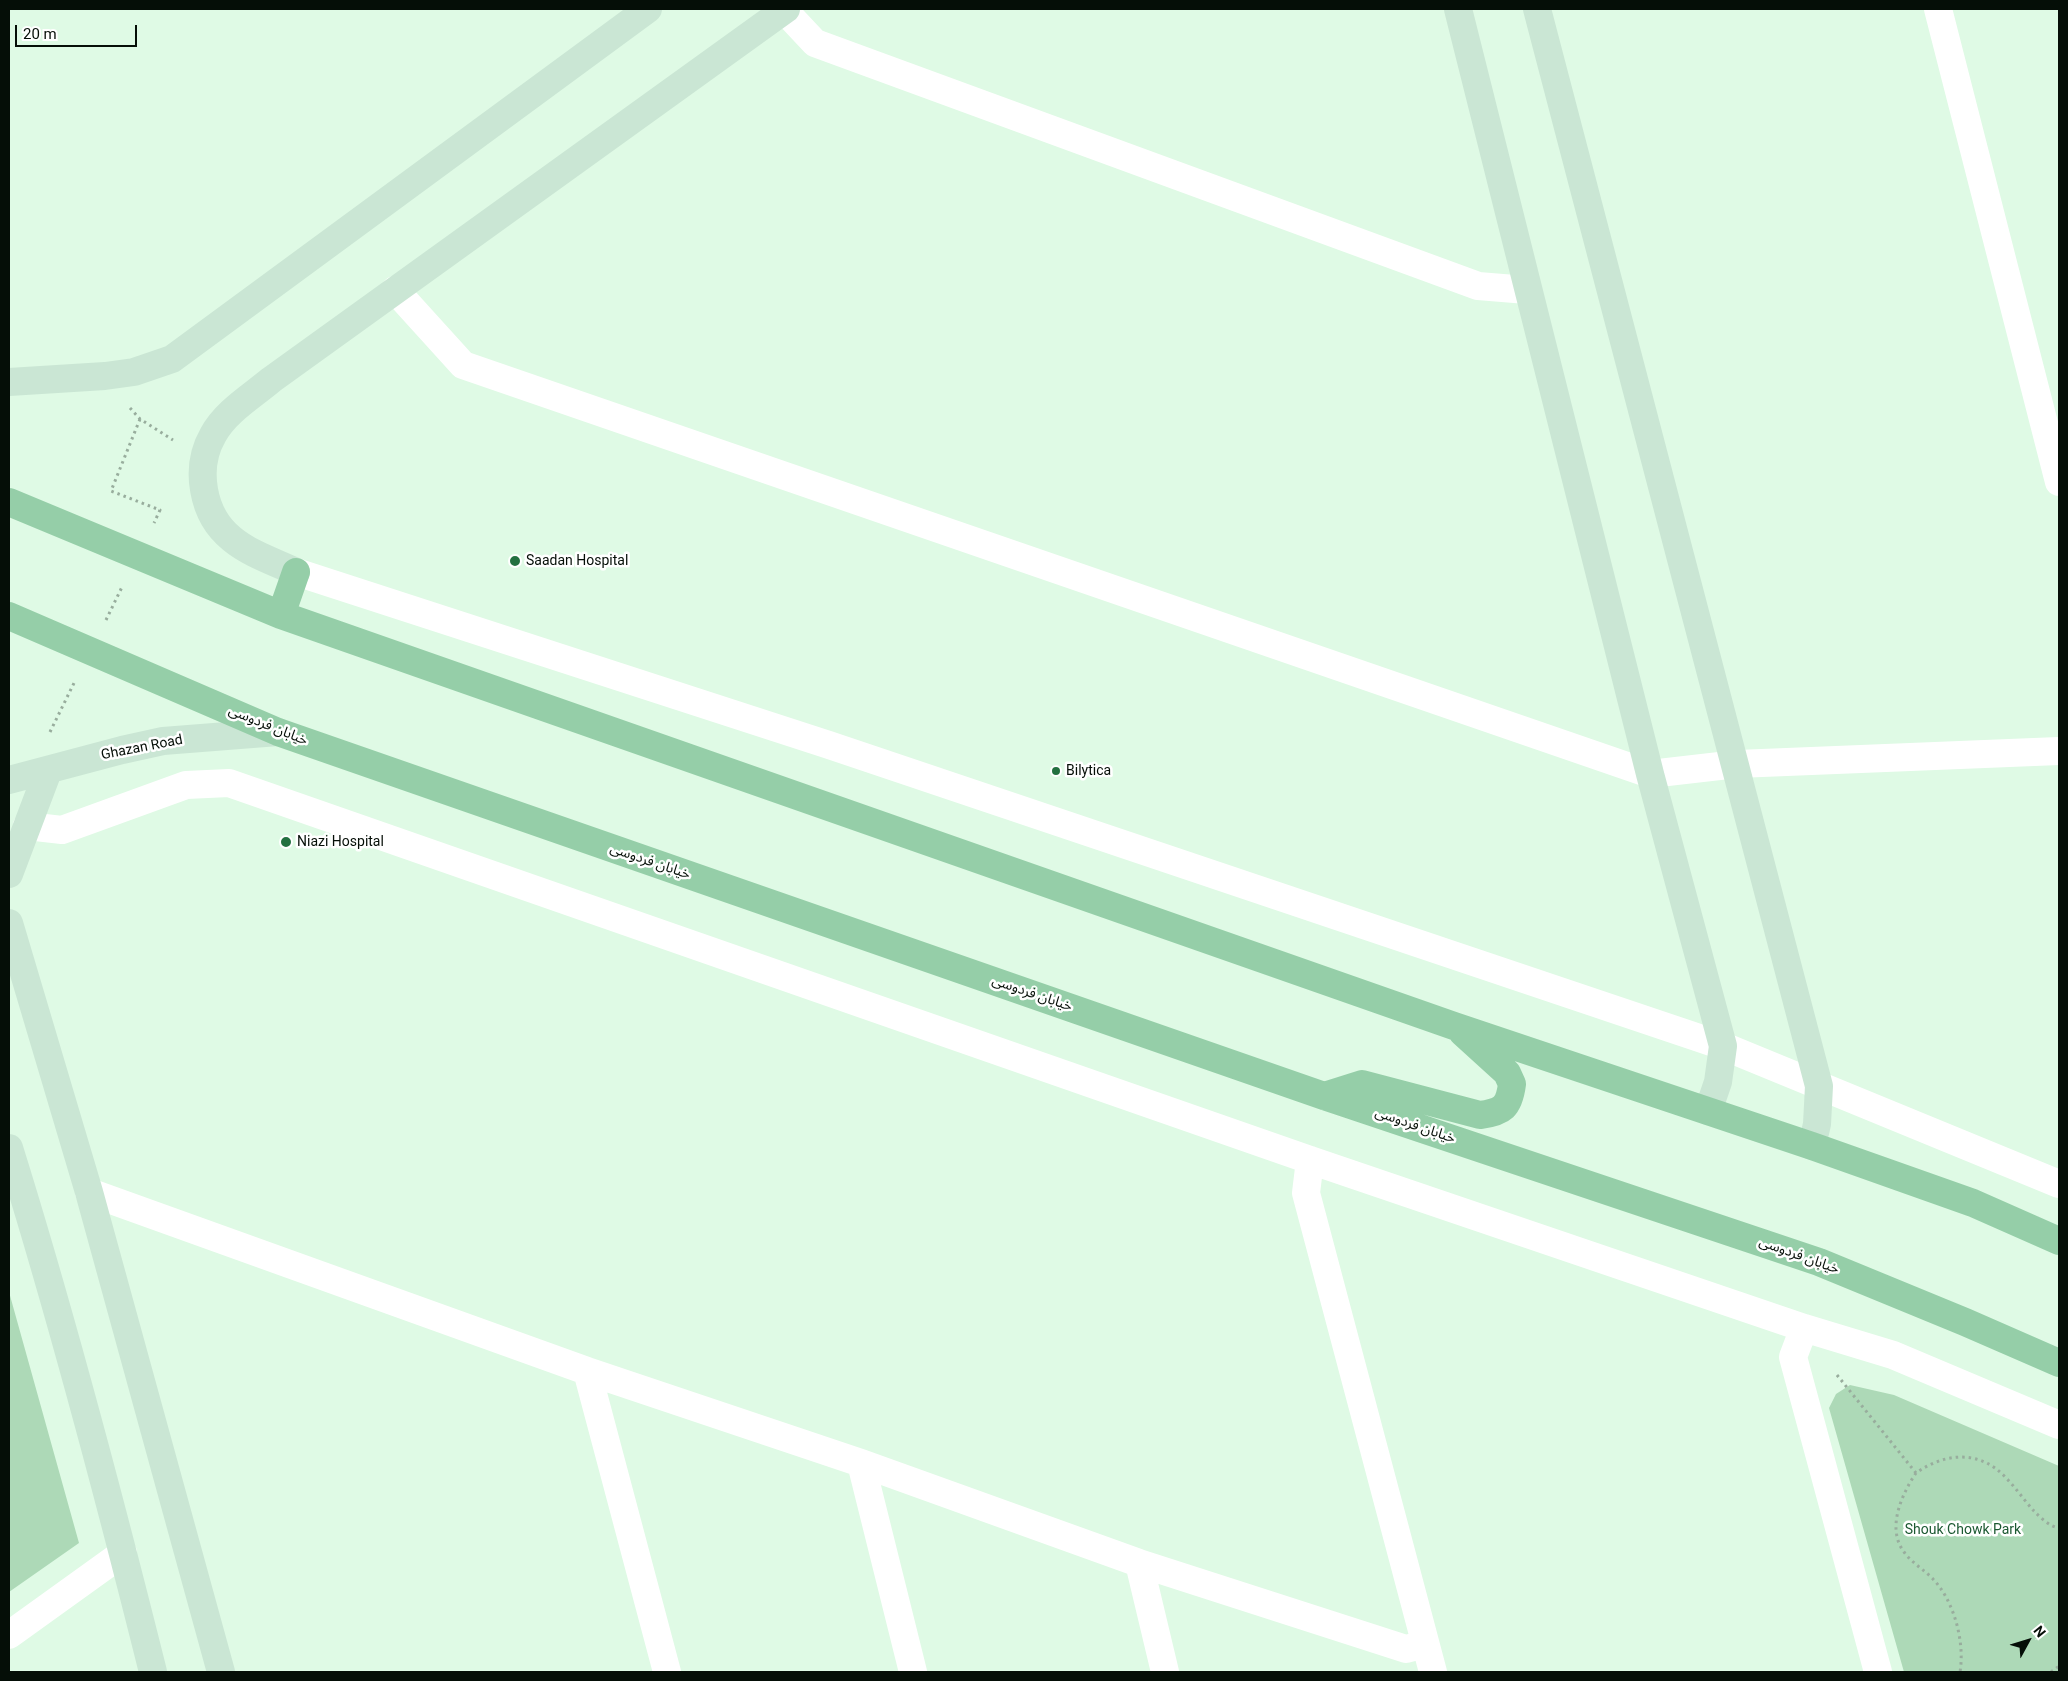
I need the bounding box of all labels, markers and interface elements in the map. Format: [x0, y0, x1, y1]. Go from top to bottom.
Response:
scale bar [18, 15, 140, 47]
text: 20 m [23, 25, 57, 43]
place label: Saadan Hospital [526, 553, 628, 569]
marker: Saadan Hospital [508, 554, 522, 568]
street label: خیابان فردوسی [226, 702, 310, 750]
street label: Ghazan Road [100, 732, 184, 764]
place label: Bilytica [1066, 763, 1111, 779]
marker: Bilytica [1050, 765, 1062, 777]
place label: Niazi Hospital [297, 834, 384, 850]
marker: Niazi Hospital [279, 835, 293, 849]
street label: خیابان فردوسی [608, 840, 692, 884]
street label: خیابان فردوسی [990, 972, 1074, 1016]
street label: خیابان فردوسی [1373, 1104, 1457, 1148]
street label: خیابان فردوسی [1757, 1234, 1841, 1278]
park label: Shouk Chowk Park [1905, 1522, 2021, 1538]
north arrow [2003, 1616, 2053, 1666]
text: N [2030, 1623, 2049, 1640]

